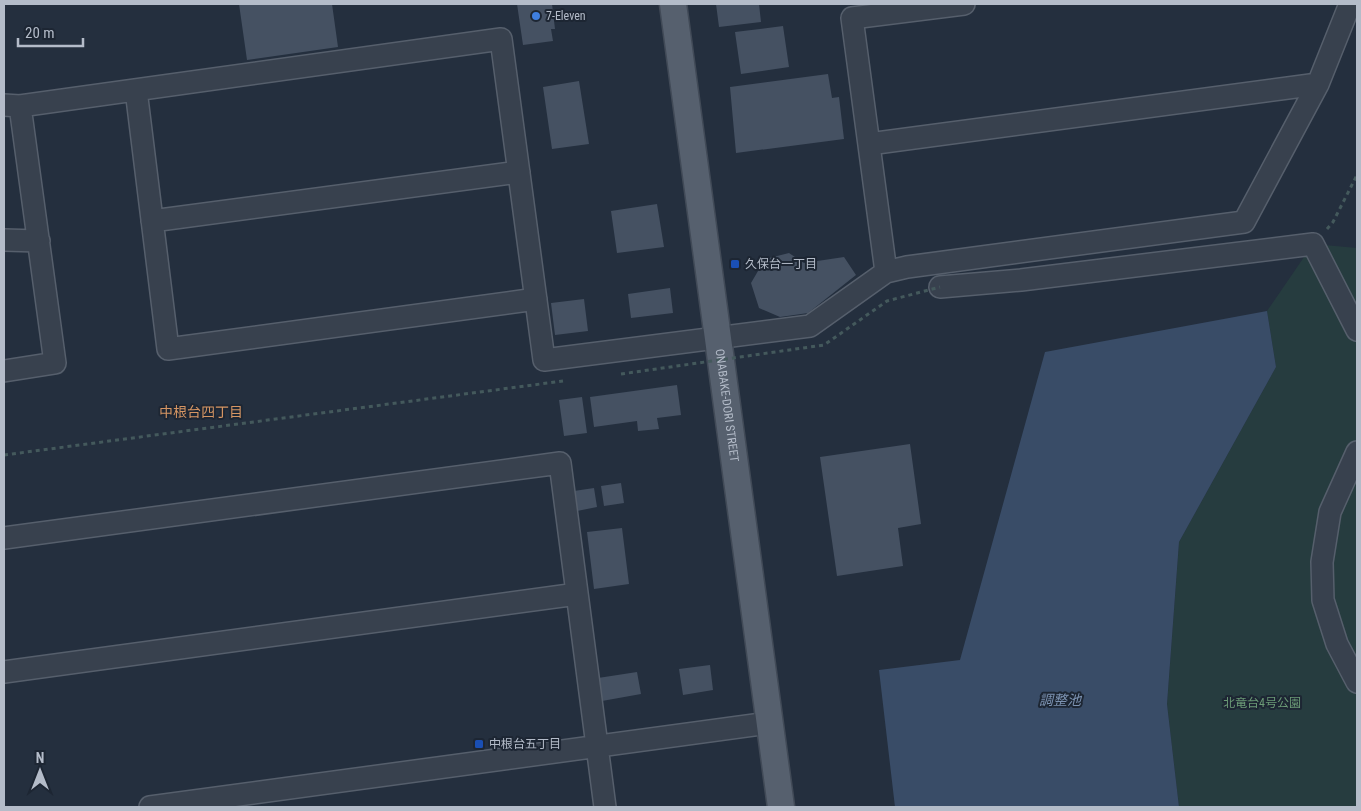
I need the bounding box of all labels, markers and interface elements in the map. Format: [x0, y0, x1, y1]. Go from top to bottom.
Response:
place label: 7-Eleven [546, 9, 586, 23]
marker: 7-Eleven [530, 10, 542, 22]
scale bar [18, 15, 82, 47]
text: 20 m [25, 24, 55, 42]
place label: 久保台一丁目 [745, 257, 817, 271]
marker: 久保台一丁目 [729, 258, 741, 270]
street label: ONABAKE-DORI STREET [712, 348, 742, 463]
district label: 中根台四丁目 [159, 404, 243, 420]
water label: 調整池 [1039, 692, 1083, 708]
park label: 北竜台4号公園 [1223, 696, 1301, 710]
place label: 中根台五丁目 [489, 737, 561, 751]
marker: 中根台五丁目 [473, 738, 485, 750]
north arrow [15, 746, 65, 796]
text: N [36, 750, 44, 766]

